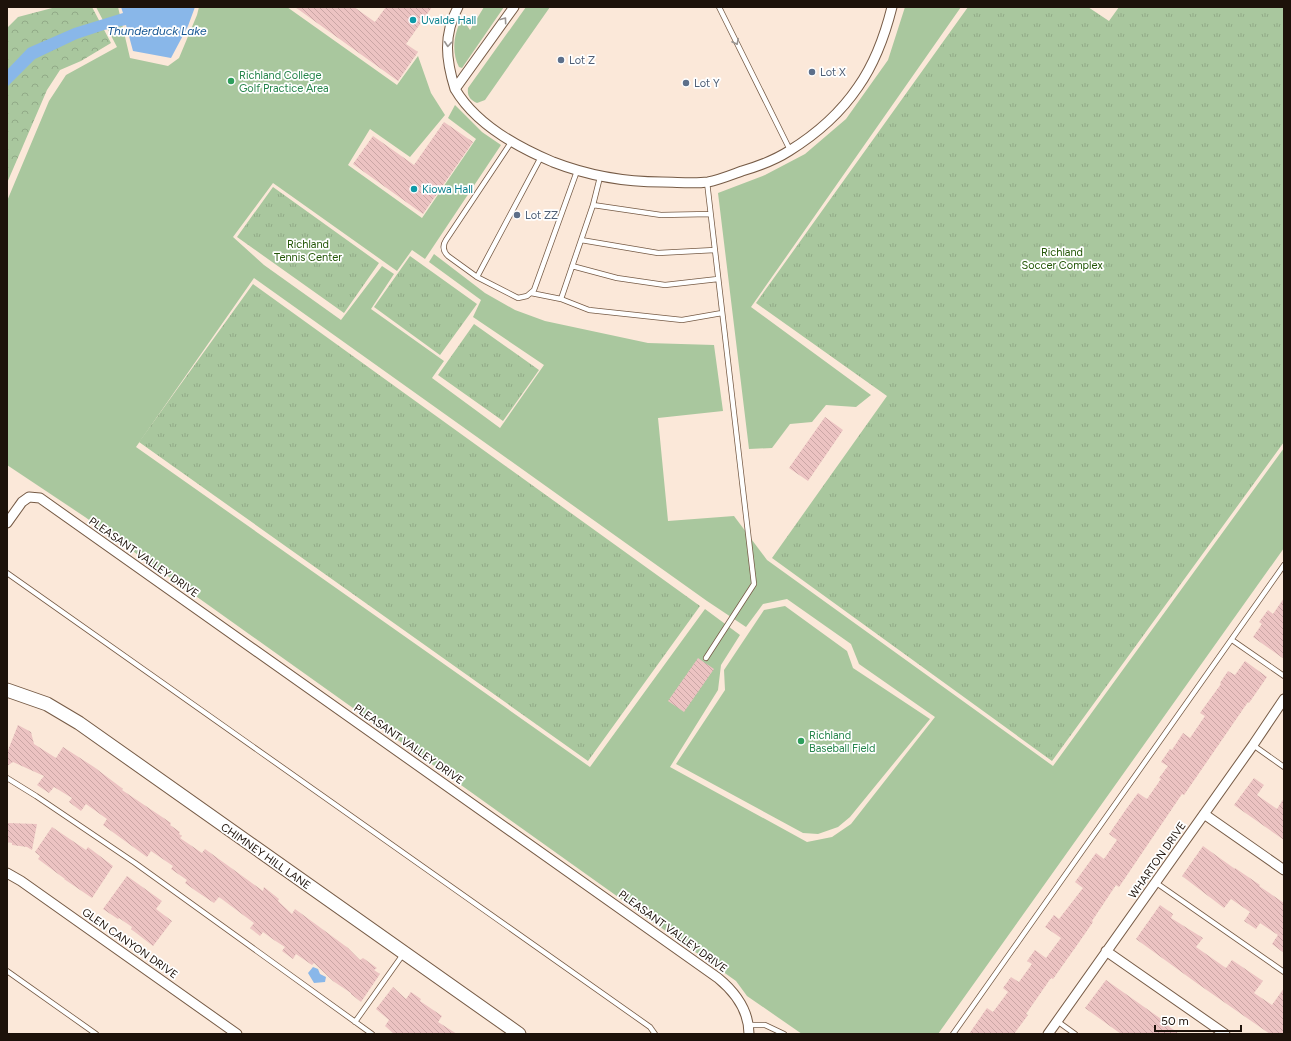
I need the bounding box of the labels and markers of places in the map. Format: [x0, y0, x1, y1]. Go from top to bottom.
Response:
place label: Uvalde Hall [421, 14, 476, 27]
marker: Uvalde Hall [408, 15, 418, 25]
place label: Lot Z [569, 54, 595, 67]
marker: Lot Z [556, 55, 566, 65]
place label: Lot X [820, 66, 846, 79]
marker: Lot X [807, 67, 817, 77]
place label: Richland College Golf Practice Area [239, 69, 329, 95]
marker: Richland College Golf Practice Area [226, 76, 236, 86]
place label: Lot Y [694, 77, 720, 90]
marker: Lot Y [681, 78, 691, 88]
place label: Kiowa Hall [422, 183, 473, 196]
marker: Kiowa Hall [409, 184, 419, 194]
place label: Lot ZZ [525, 209, 558, 222]
marker: Lot ZZ [512, 210, 522, 220]
place label: Richland Baseball Field [809, 729, 875, 755]
marker: Richland Baseball Field [796, 736, 806, 746]

